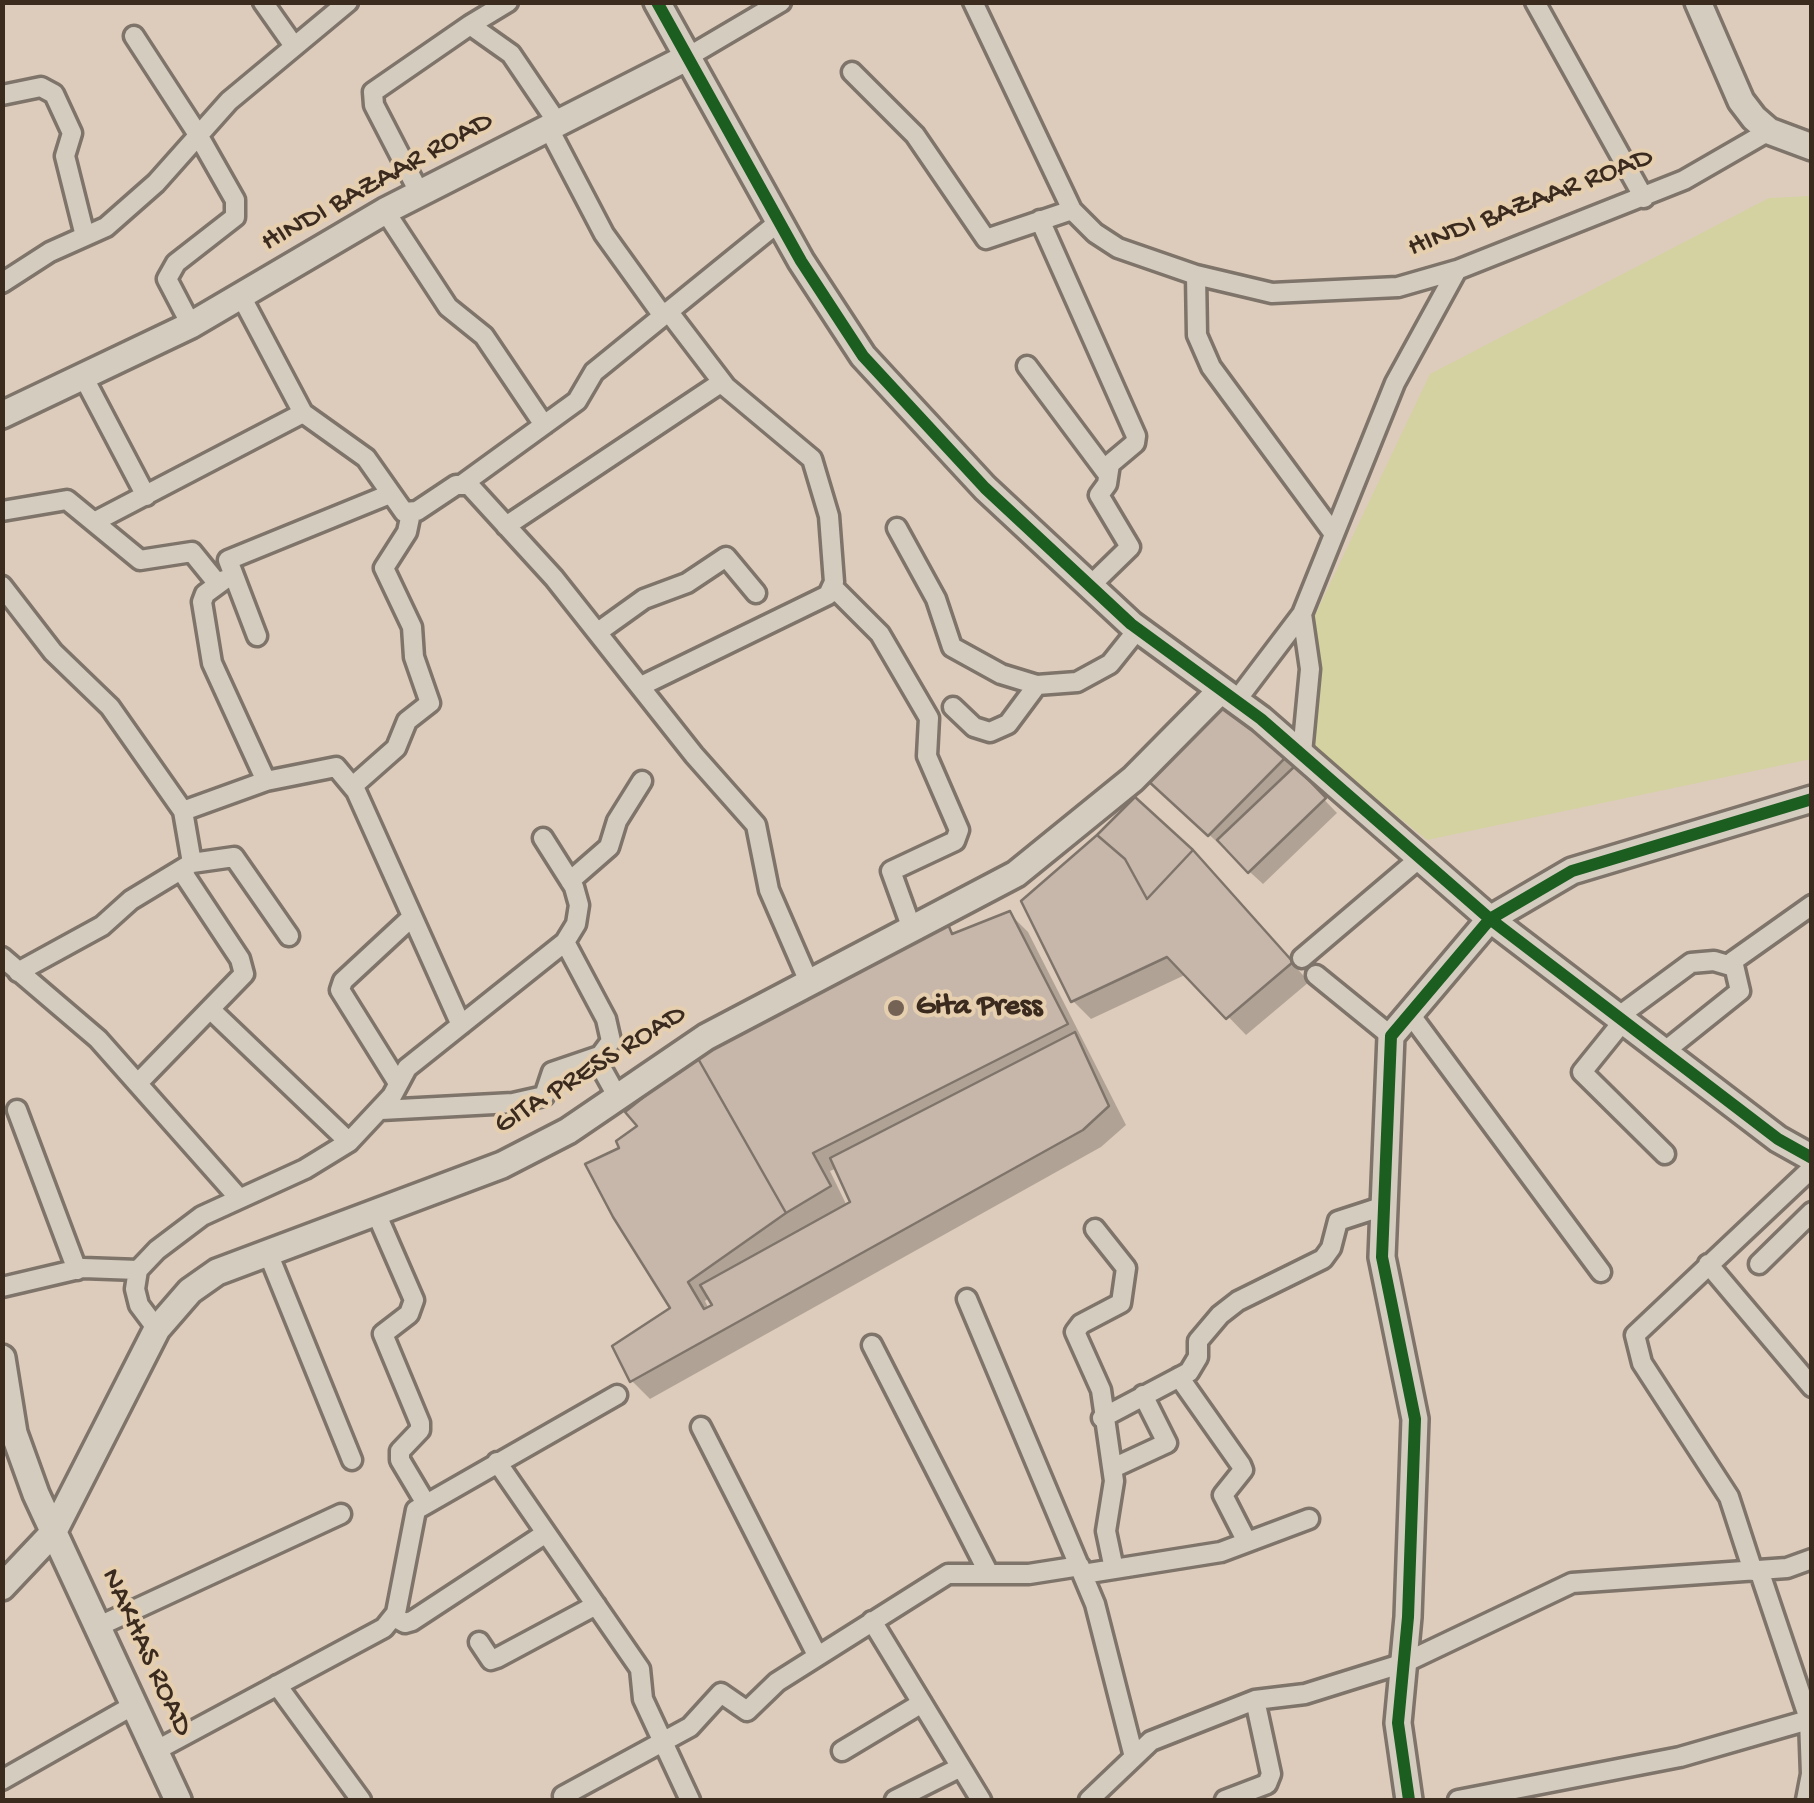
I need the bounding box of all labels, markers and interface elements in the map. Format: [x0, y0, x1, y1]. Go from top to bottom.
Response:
street label: HINDI BAZAAR ROAD [256, 104, 500, 262]
street label: HINDI BAZAAR ROAD [1403, 141, 1659, 267]
place label: Gita Press [916, 990, 1042, 1026]
marker: Gita Press [885, 997, 907, 1019]
street label: GITA PRESS ROAD [488, 998, 694, 1144]
street label: NAKHAS ROAD [91, 1564, 199, 1742]

